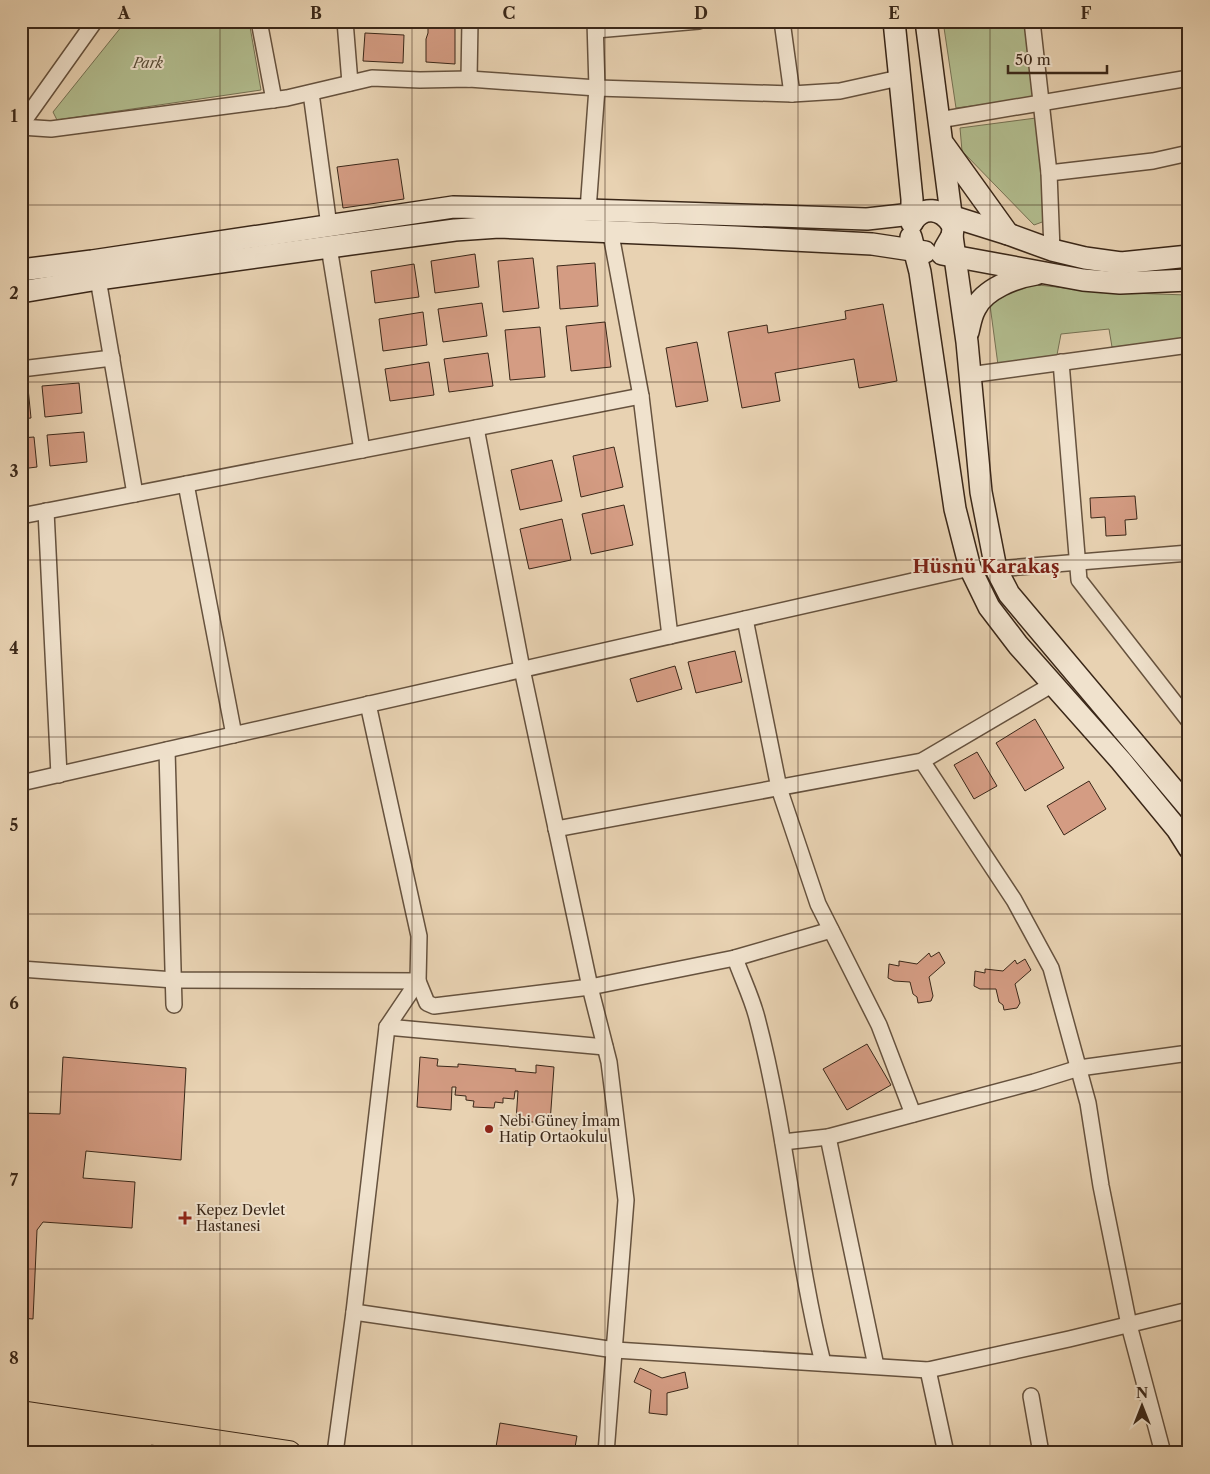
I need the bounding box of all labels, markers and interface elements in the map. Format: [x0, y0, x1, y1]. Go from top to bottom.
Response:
text: A [117, 3, 131, 23]
text: B [310, 3, 322, 23]
text: C [503, 3, 515, 23]
text: D [694, 3, 708, 23]
text: E [888, 3, 900, 23]
text: F [1081, 3, 1092, 23]
scale bar [1008, 42, 1106, 74]
text: 50 m [1015, 50, 1051, 69]
park label: Park [132, 54, 164, 72]
text: 1 [10, 106, 18, 126]
text: 2 [9, 283, 19, 303]
text: 3 [9, 461, 19, 481]
district label: Hüsnü Karakaş [912, 555, 1060, 578]
text: 4 [9, 638, 19, 658]
text: 5 [10, 815, 19, 835]
text: 6 [9, 993, 19, 1013]
place label: Nebi Güney İmam Hatip Ortaokulu [499, 1112, 620, 1146]
marker: Nebi Güney İmam Hatip Ortaokulu [483, 1123, 495, 1135]
text: 7 [10, 1170, 19, 1190]
place label: Kepez Devlet Hastanesi [196, 1201, 285, 1235]
marker: Kepez Devlet Hastanesi [178, 1211, 192, 1225]
text: 8 [9, 1348, 19, 1368]
north arrow [1118, 1382, 1168, 1432]
text: N [1136, 1384, 1148, 1402]

